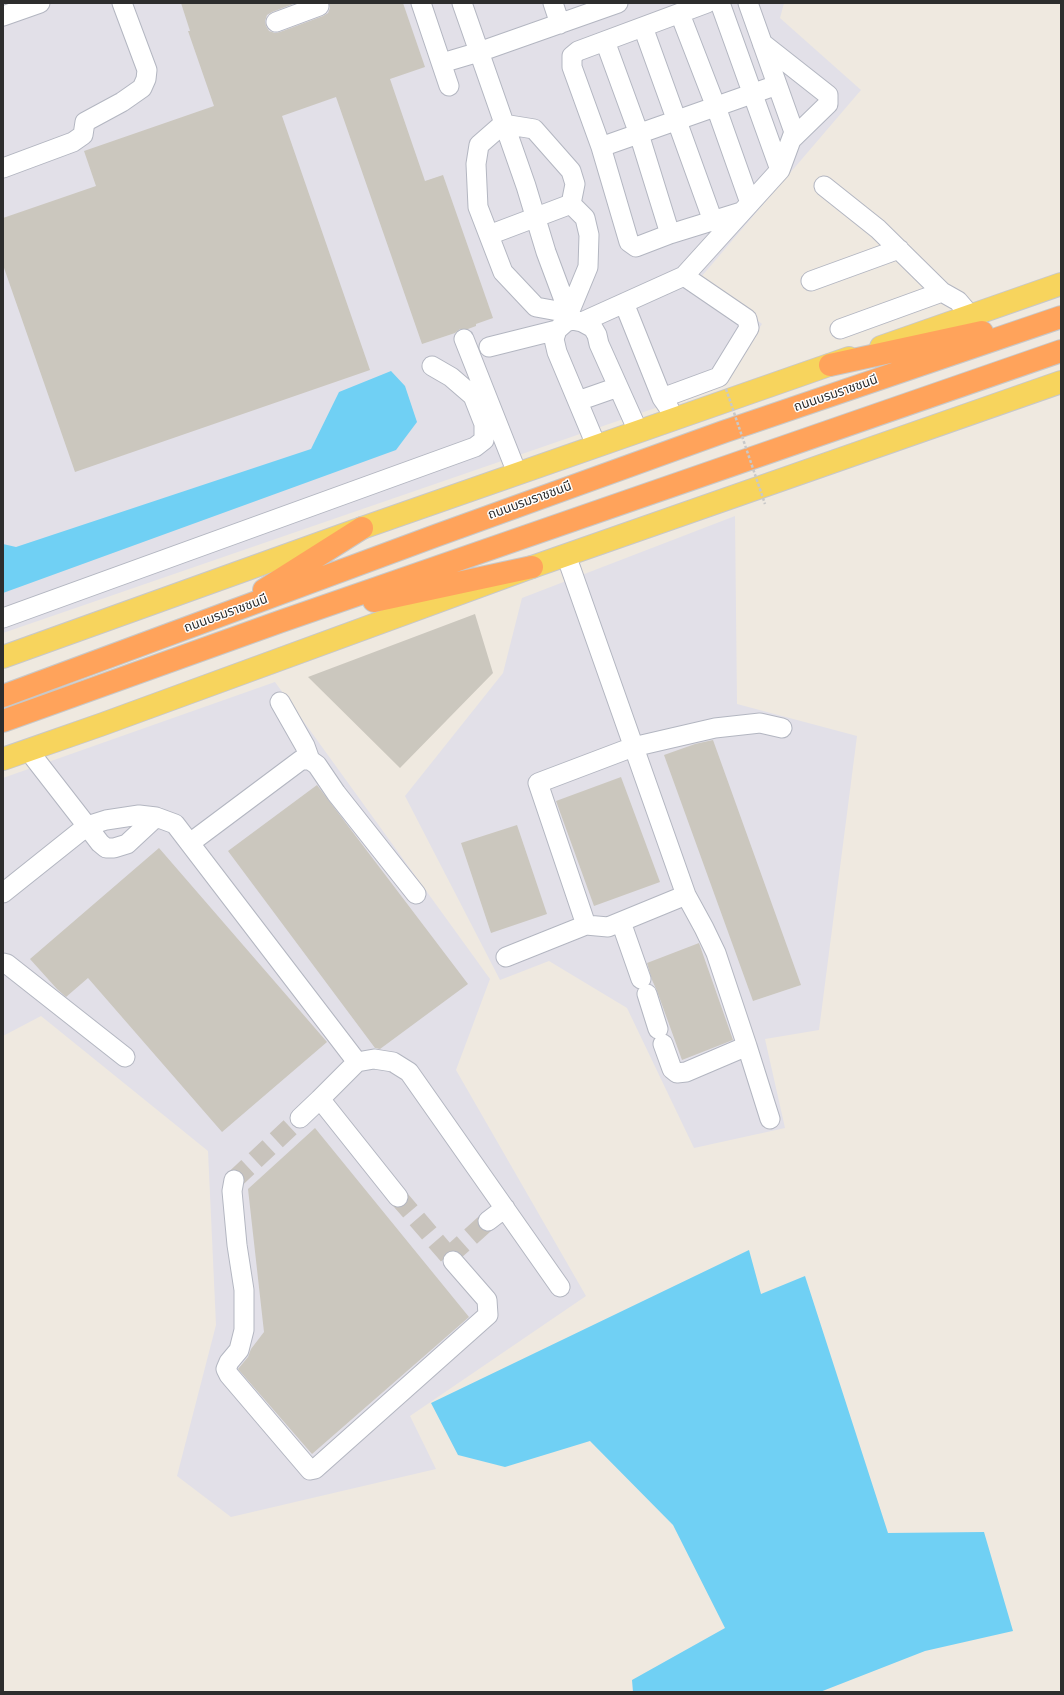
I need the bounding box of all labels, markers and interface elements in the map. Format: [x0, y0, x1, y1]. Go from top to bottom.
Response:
street label: ถนนบรมราชชนนี [792, 372, 880, 416]
street label: ถนนบรมราชชนนี [486, 479, 574, 523]
street label: ถนนบรมราชชนนี [182, 592, 270, 636]

